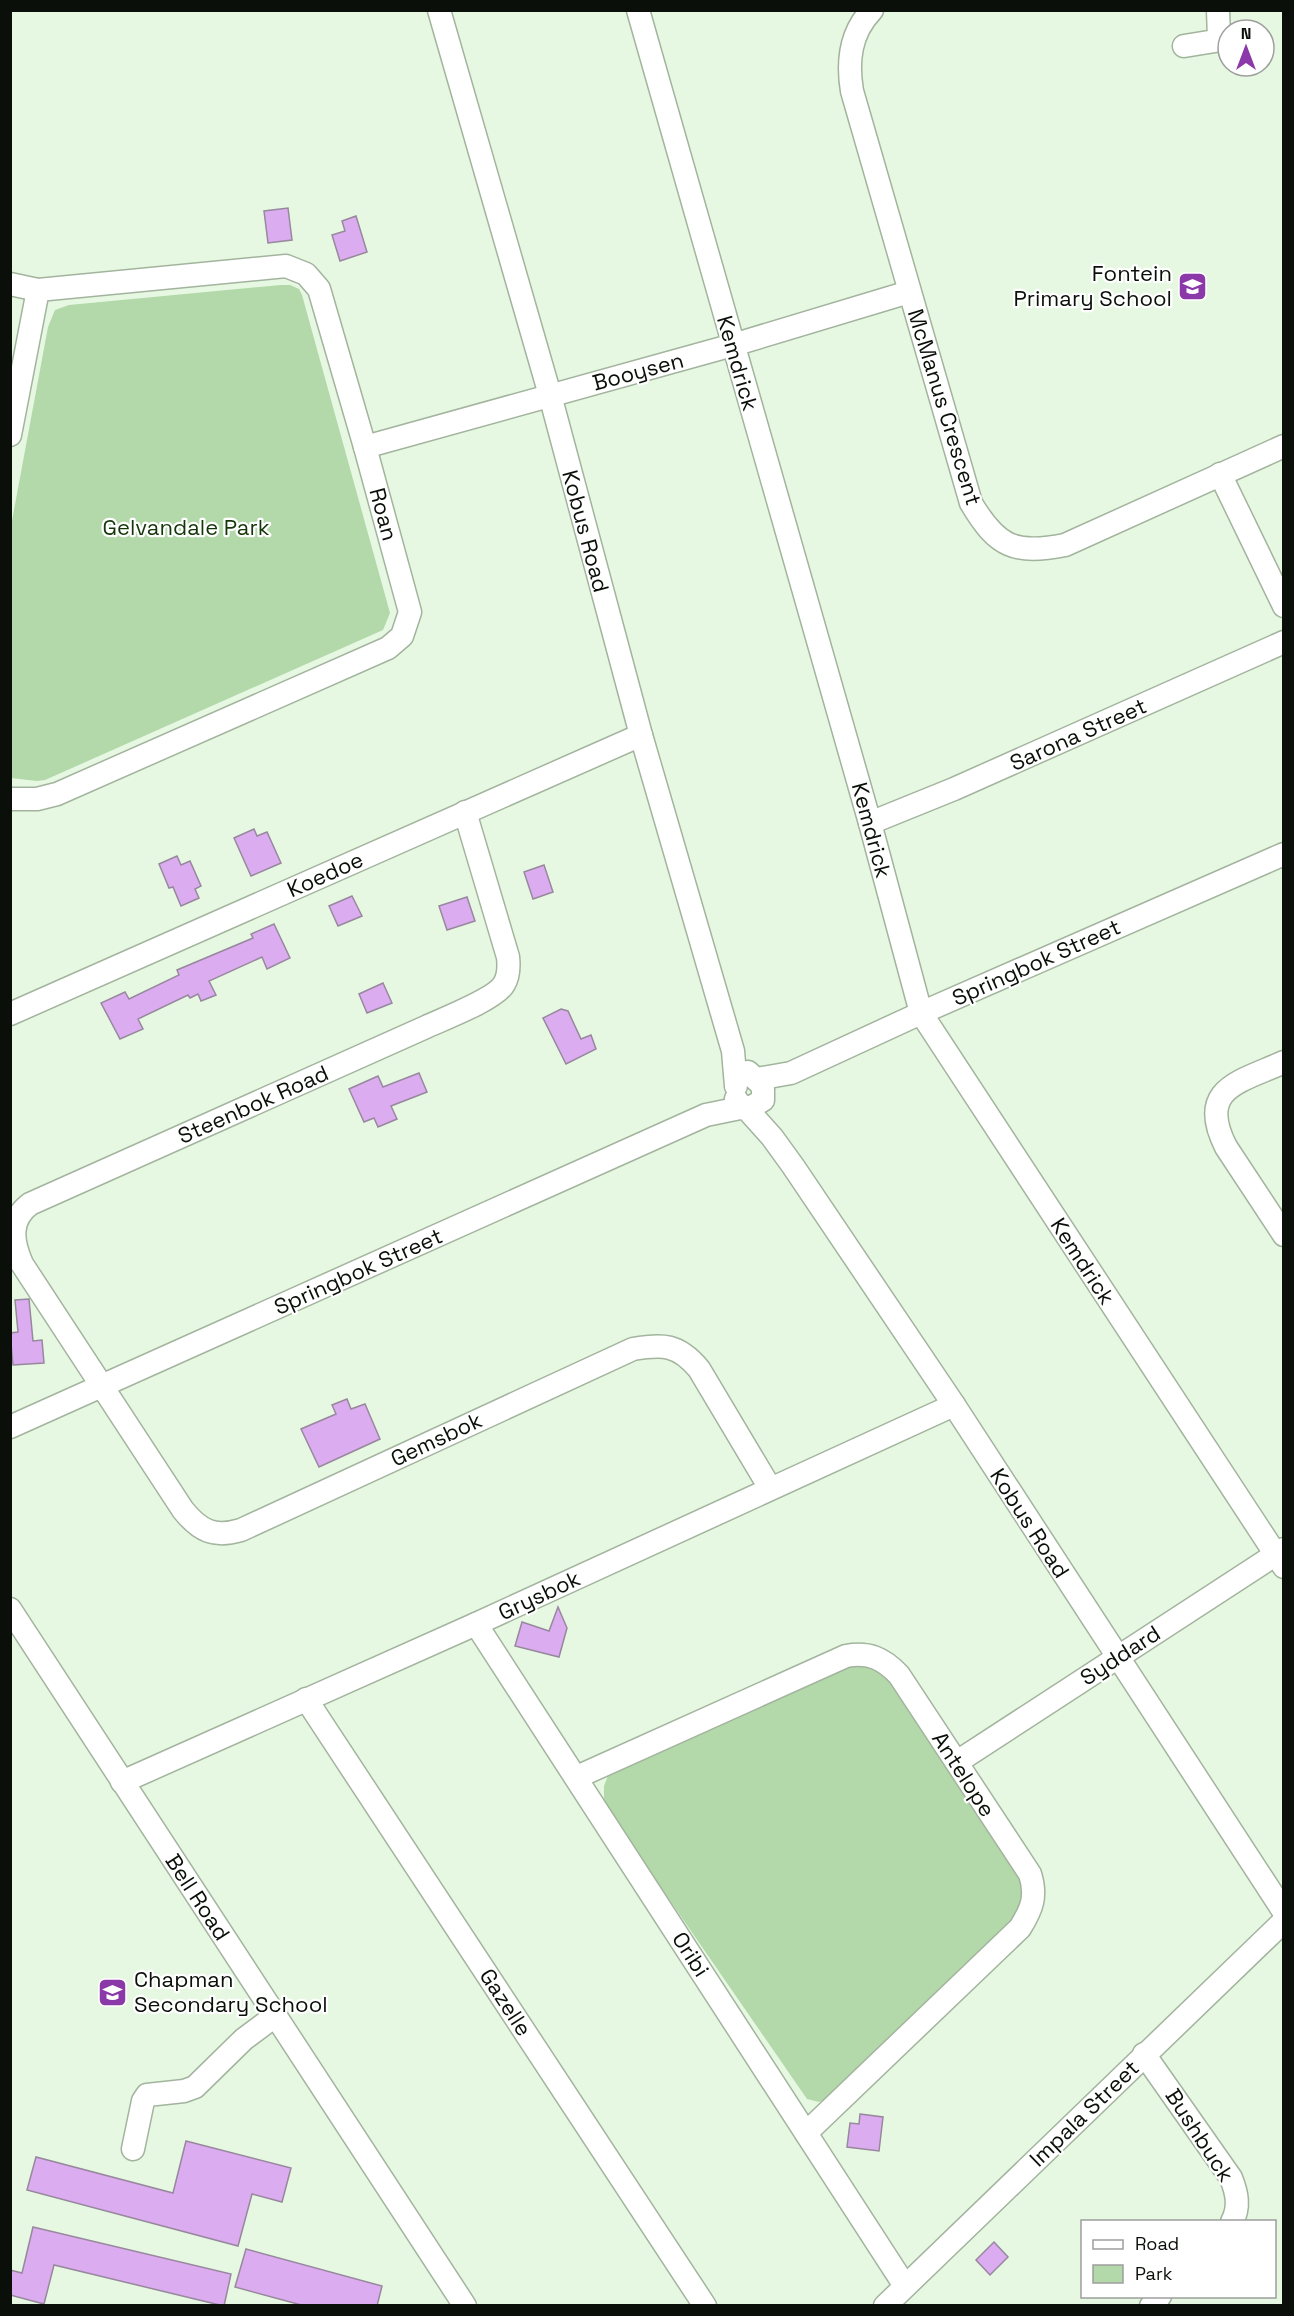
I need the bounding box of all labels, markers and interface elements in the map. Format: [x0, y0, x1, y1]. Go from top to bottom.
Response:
north arrow [1216, 18, 1276, 78]
text: N [1241, 23, 1251, 44]
place label: Fontein Primary School [1013, 259, 1172, 312]
school or university icon: Fontein Primary School [1177, 270, 1209, 302]
street label: McManus Crescent [902, 305, 988, 509]
street label: Kemdrick [711, 312, 765, 414]
street label: Booysen [589, 345, 687, 397]
street label: Kobus Road [556, 467, 616, 595]
street label: Roan [364, 484, 404, 544]
park label: Gelvandale Park [102, 513, 270, 541]
street label: Sarona Street [1005, 691, 1151, 777]
street label: Kemdrick [846, 779, 898, 881]
street label: Koedoe [283, 845, 367, 903]
street label: Springbok Street [947, 912, 1125, 1012]
street label: Steenbok Road [173, 1058, 333, 1150]
street label: Kemdrick [1045, 1212, 1121, 1310]
street label: Springbok Street [269, 1221, 447, 1321]
street label: Gemsbok [386, 1406, 486, 1472]
street label: Kobus Road [984, 1463, 1076, 1583]
street label: Grysbok [493, 1564, 585, 1626]
street label: Syddard [1075, 1619, 1165, 1691]
street label: Antelope [926, 1726, 1002, 1822]
street label: Bell Road [160, 1848, 236, 1946]
street label: Oribi [666, 1926, 716, 1982]
street label: Gazelle [474, 1963, 538, 2041]
place label: Chapman Secondary School [134, 1965, 328, 2018]
school or university icon: Chapman Secondary School [97, 1976, 129, 2008]
street label: Impala Street [1023, 2054, 1145, 2172]
street label: Bushbuck [1159, 2083, 1241, 2187]
legend [1081, 2220, 1276, 2298]
text: Road [1135, 2232, 1179, 2255]
text: Park [1135, 2262, 1173, 2285]

